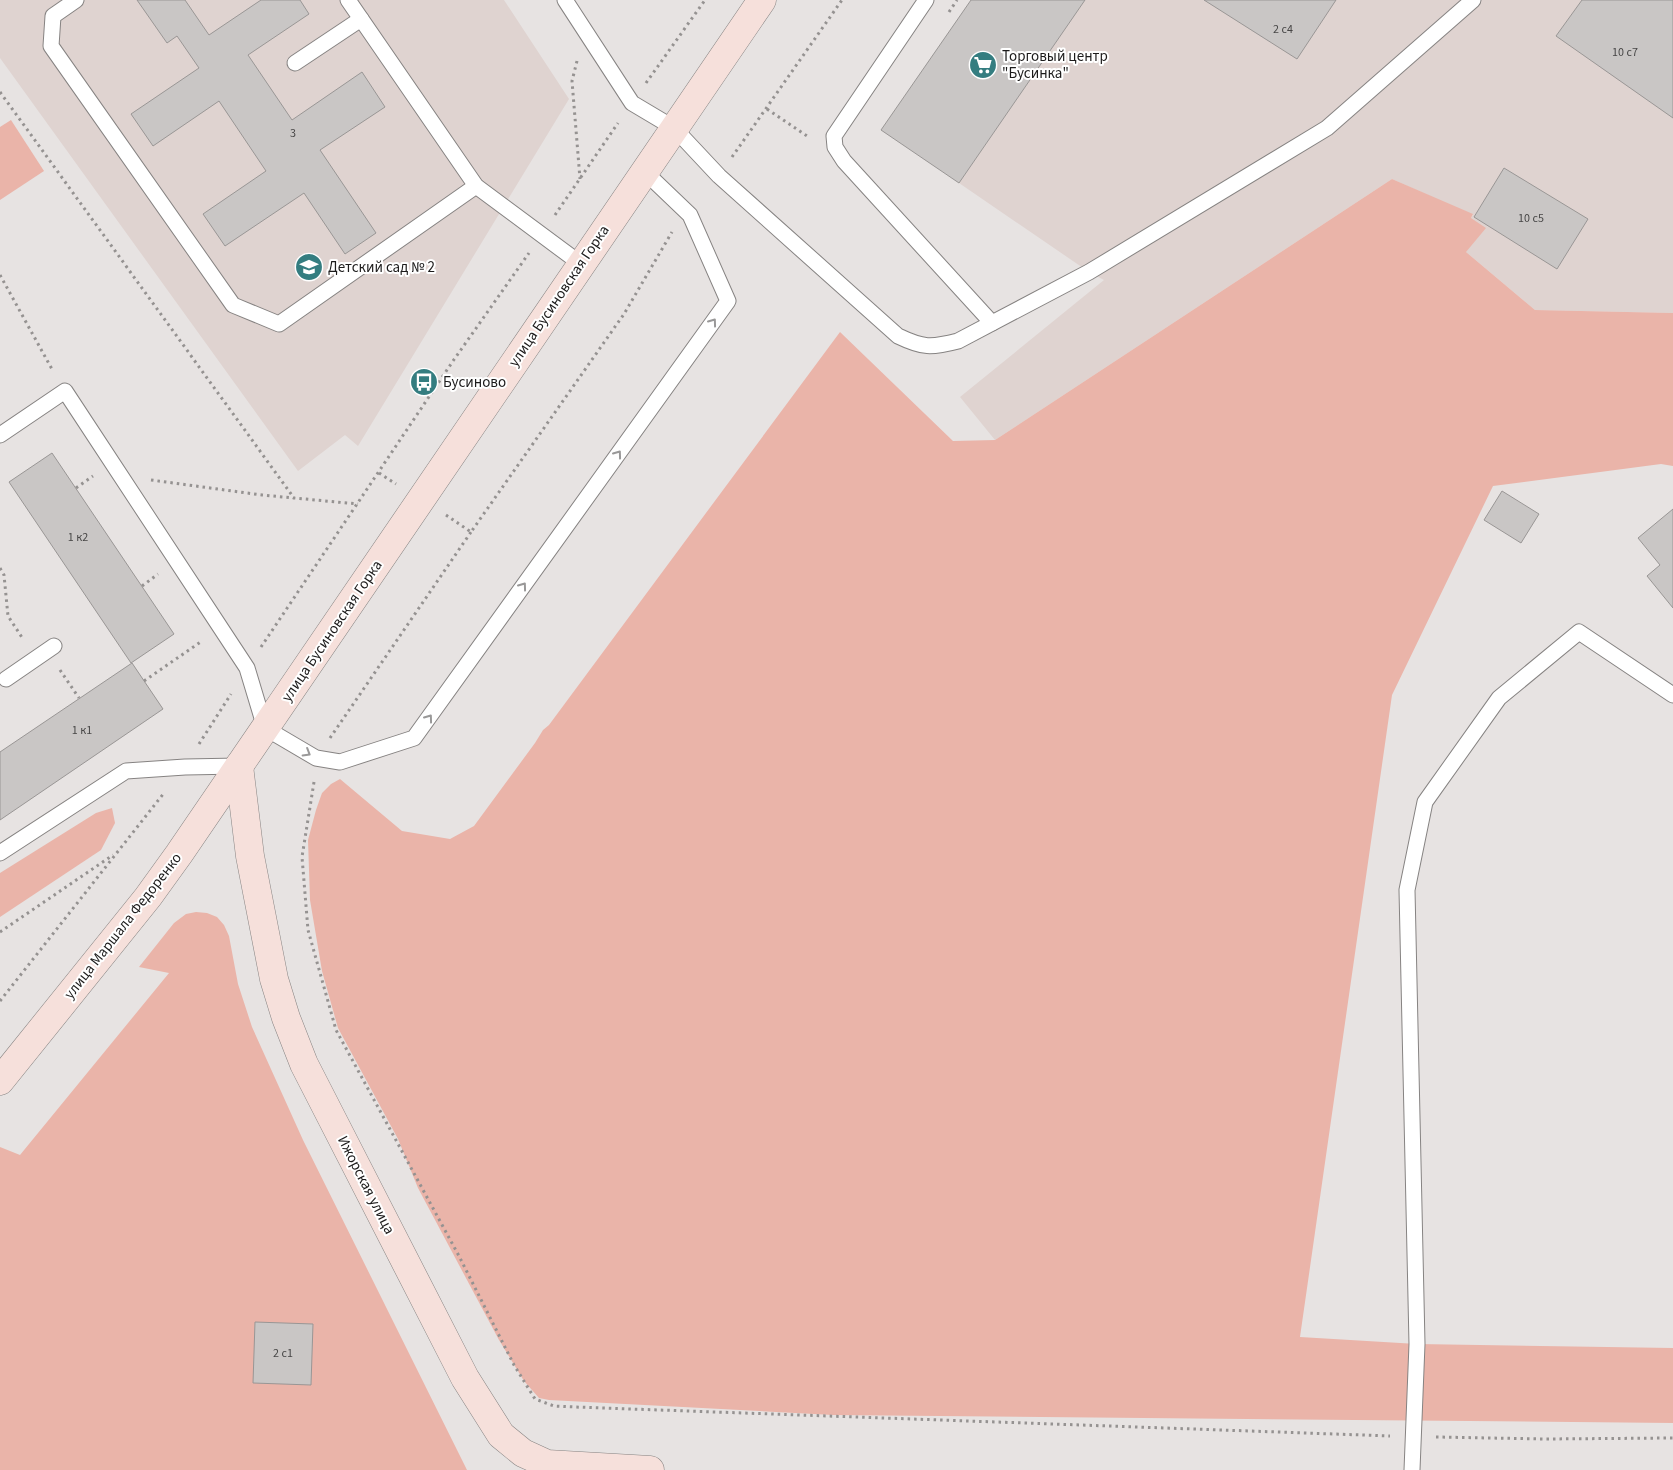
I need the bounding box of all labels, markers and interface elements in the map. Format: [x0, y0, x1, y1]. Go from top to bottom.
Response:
house number: 2 с4 [1273, 21, 1293, 38]
house number: 10 с7 [1612, 44, 1638, 61]
place label: Торговый центр "Бусинка" [1002, 46, 1108, 84]
supermarket icon: Торговый центр "Бусинка" [968, 50, 998, 80]
house number: 3 [290, 125, 296, 142]
house number: 10 с5 [1518, 210, 1544, 227]
street label: улица Бусиновская Горка [504, 221, 614, 371]
school or university icon: Детский сад № 2 [294, 252, 324, 282]
place label: Детский сад № 2 [328, 257, 435, 278]
one-way arrow [707, 318, 716, 328]
bus stop icon: Бусиново [409, 367, 439, 397]
place label: Бусиново [443, 372, 506, 393]
one-way arrow [612, 450, 621, 460]
house number: 1 к2 [68, 529, 88, 546]
street label: улица Бусиновская Горка [277, 556, 387, 706]
one-way arrow [517, 582, 526, 592]
one-way arrow [423, 715, 431, 724]
house number: 1 к1 [72, 722, 92, 739]
one-way arrow [302, 746, 311, 756]
street label: улица Маршала Федоренко [59, 848, 187, 1004]
street label: Ижорская улица [332, 1132, 400, 1238]
house number: 2 с1 [273, 1345, 293, 1362]

